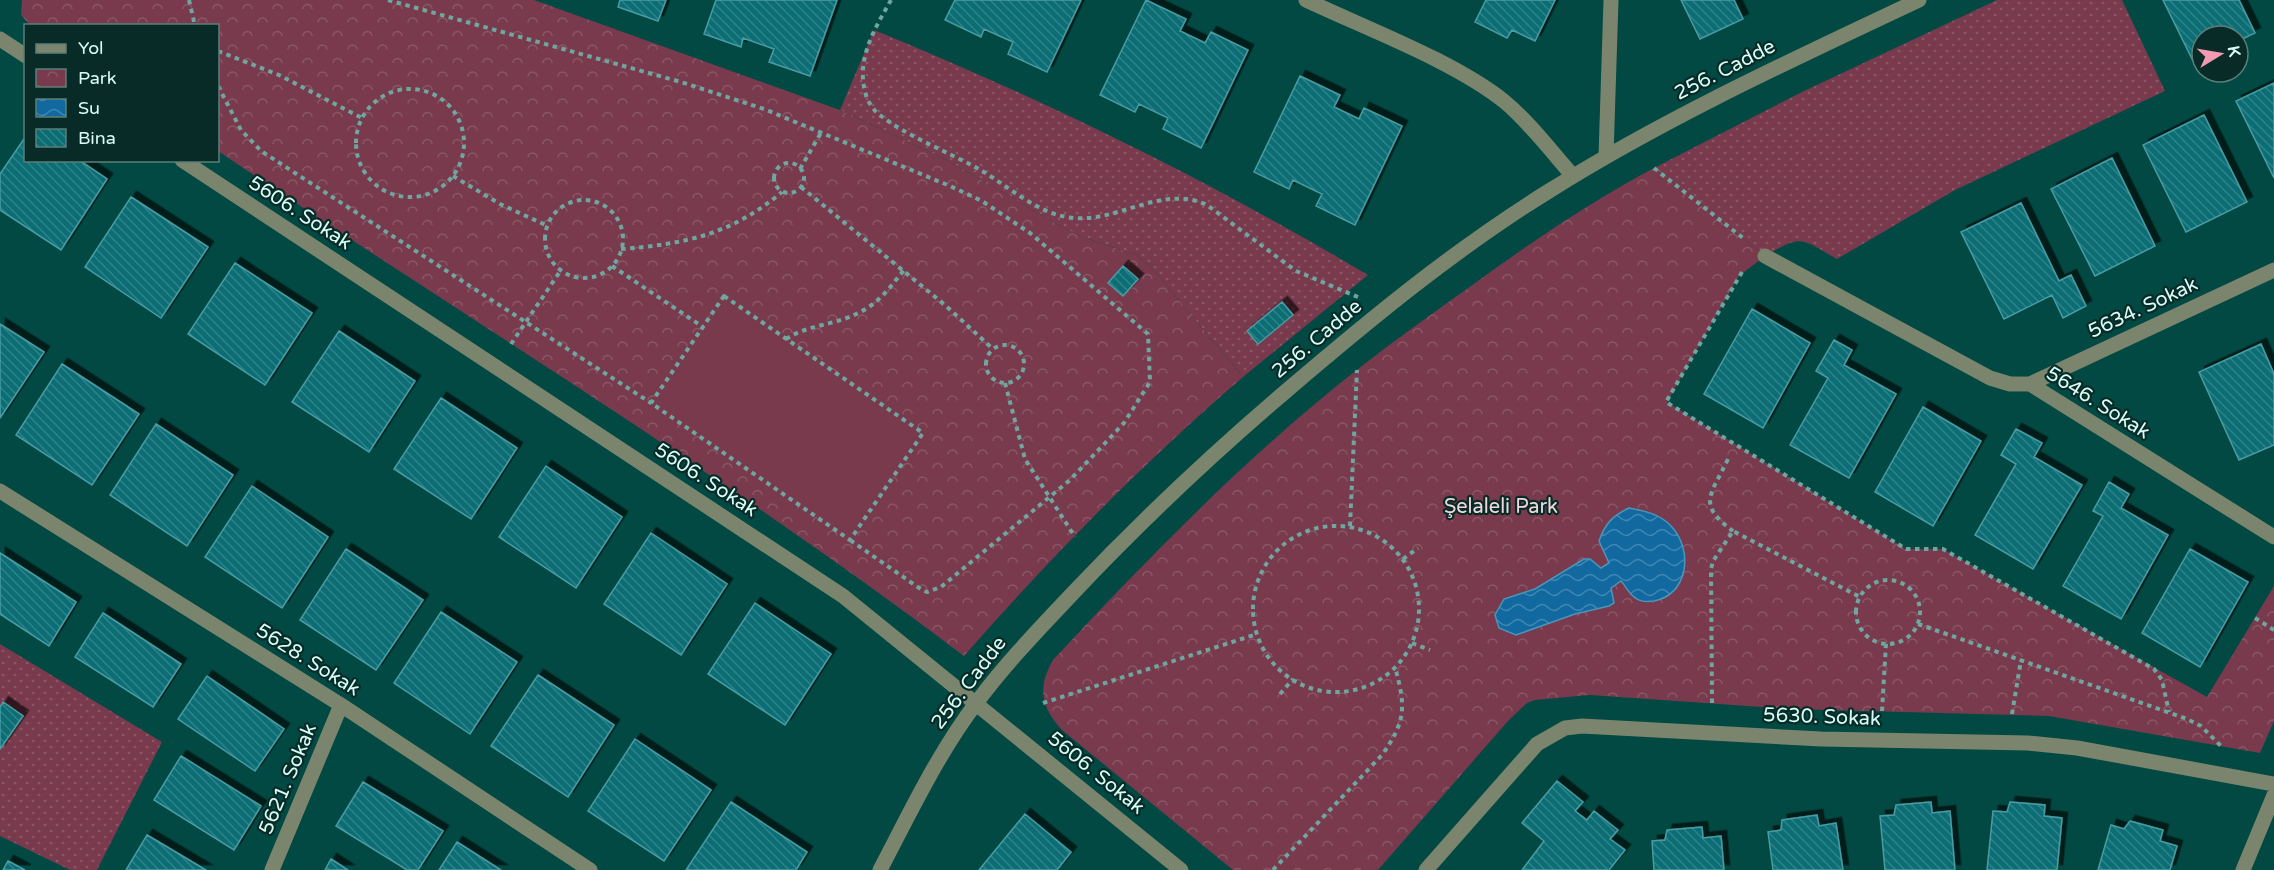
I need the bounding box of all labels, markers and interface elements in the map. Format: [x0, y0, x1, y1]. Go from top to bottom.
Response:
legend [24, 24, 219, 162]
north arrow [2190, 24, 2250, 84]
street label: 256. Cadde [1671, 34, 1779, 106]
text: Yol [78, 37, 104, 59]
text: K [2223, 44, 2245, 59]
text: Park [78, 67, 117, 89]
text: Su [78, 97, 100, 119]
text: Bina [78, 127, 116, 149]
street label: 5606. Sokak [244, 171, 356, 255]
street label: 5634. Sokak [2084, 272, 2202, 344]
street label: 256. Cadde [1267, 295, 1367, 383]
street label: 5646. Sokak [2042, 362, 2154, 444]
street label: 5606. Sokak [650, 438, 762, 522]
park label: Şelaleli Park [1444, 495, 1558, 519]
street label: 5628. Sokak [252, 619, 364, 701]
street label: 256. Cadde [926, 632, 1012, 734]
street label: 5630. Sokak [1763, 703, 1881, 731]
street label: 5621. Sokak [254, 720, 322, 838]
street label: 5606. Sokak [1043, 727, 1149, 820]

